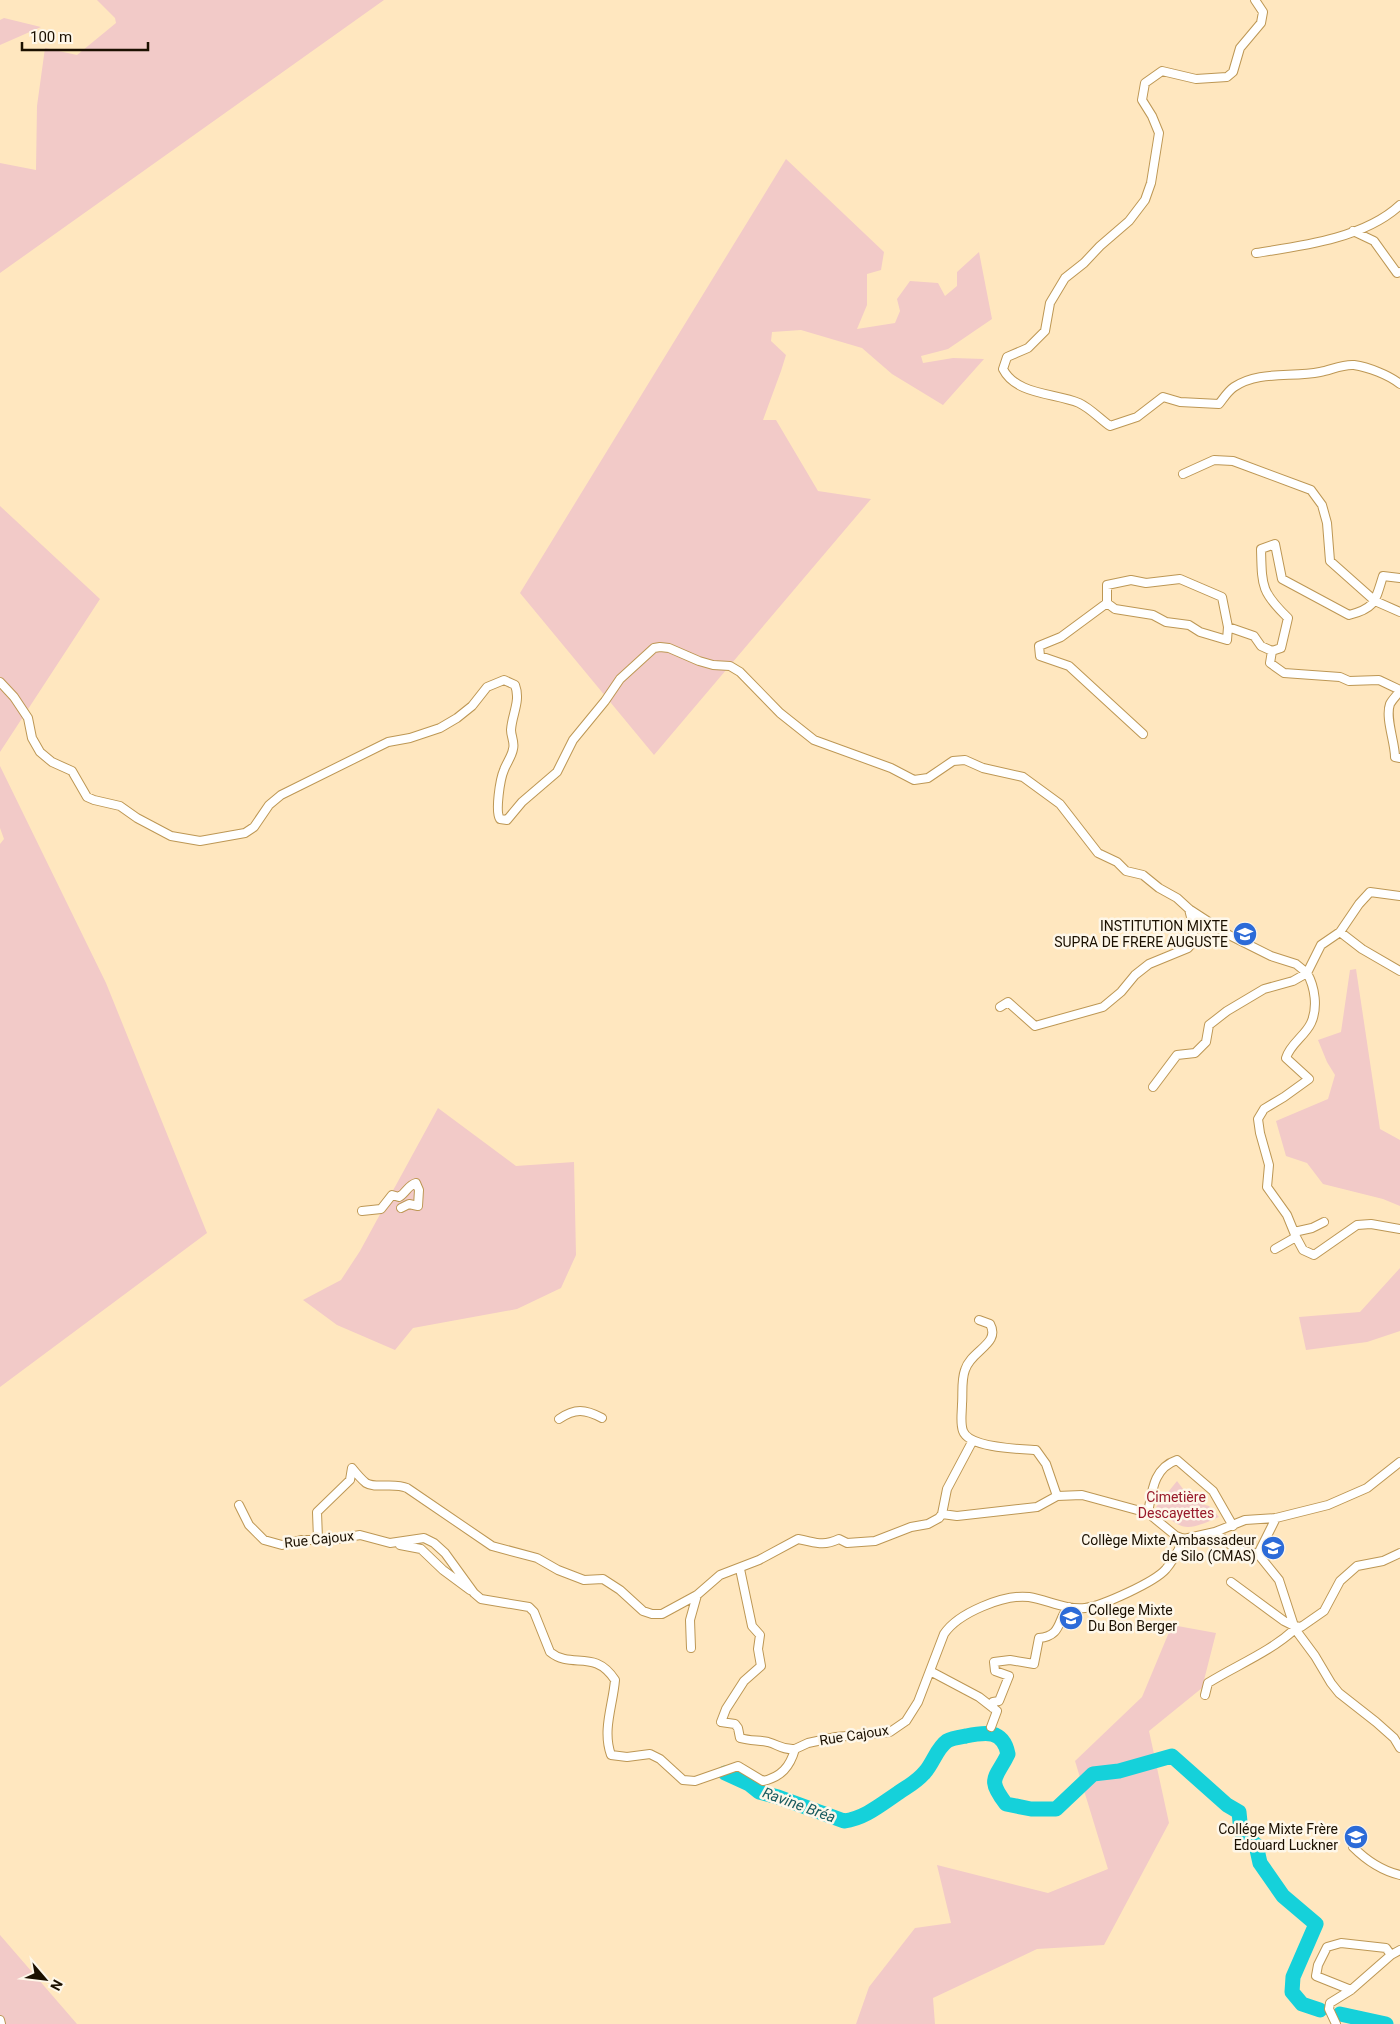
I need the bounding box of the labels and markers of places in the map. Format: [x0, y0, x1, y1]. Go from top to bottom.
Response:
place label: INSTITUTION MIXTE SUPRA DE FRERE AUGUSTE [1054, 918, 1228, 950]
school or university icon: INSTITUTION MIXTE SUPRA DE FRERE AUGUSTE [1232, 921, 1258, 947]
place label: Collège Mixte Ambassadeur de Silo (CMAS) [1081, 1532, 1256, 1565]
school or university icon: Collège Mixte Ambassadeur de Silo (CMAS) [1260, 1535, 1286, 1561]
place label: College Mixte Du Bon Berger [1088, 1602, 1177, 1634]
school or university icon: College Mixte Du Bon Berger [1058, 1605, 1084, 1631]
place label: Collége Mixte Frère Edouard Luckner [1218, 1821, 1338, 1853]
school or university icon: Collége Mixte Frère Edouard Luckner [1343, 1824, 1369, 1850]

